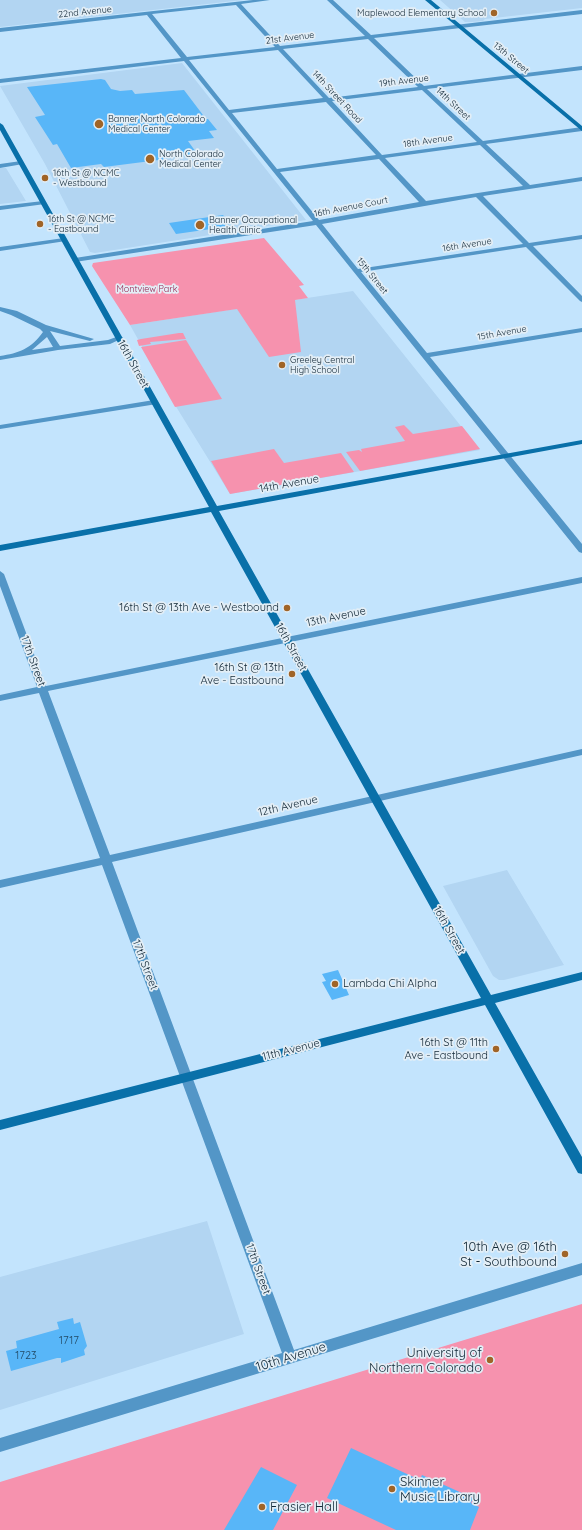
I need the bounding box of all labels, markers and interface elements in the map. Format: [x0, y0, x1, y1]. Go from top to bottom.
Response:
street label: 22nd Avenue [58, 4, 112, 20]
place label: Maplewood Elementary School [357, 8, 486, 18]
marker: Maplewood Elementary School [489, 8, 499, 18]
street label: 21st Avenue [265, 30, 315, 46]
street label: 13th Street [491, 40, 531, 76]
street label: 14th Street Road [310, 68, 364, 126]
street label: 19th Avenue [379, 73, 429, 89]
street label: 14th Street [434, 85, 472, 123]
place label: Banner North Colorado Medical Center [108, 114, 205, 135]
marker: Banner North Colorado Medical Center [93, 118, 105, 130]
street label: 18th Avenue [403, 132, 453, 150]
place label: North Colorado Medical Center [159, 149, 224, 170]
marker: North Colorado Medical Center [144, 153, 156, 165]
place label: 16th St @ NCMC - Westbound [53, 168, 119, 189]
marker: 16th St @ NCMC - Westbound [40, 173, 50, 183]
street label: 16th Avenue Court [313, 195, 389, 219]
place label: 16th St @ NCMC - Eastbound [48, 214, 114, 235]
place label: Banner Occupational Health Clinic [209, 215, 297, 236]
marker: 16th St @ NCMC - Eastbound [35, 219, 45, 229]
marker: Banner Occupational Health Clinic [194, 219, 206, 231]
street label: 16th Avenue [442, 236, 492, 254]
street label: 15th Street [354, 256, 390, 296]
park label: Montview Park [116, 284, 178, 294]
street label: 15th Avenue [477, 323, 527, 343]
street label: 16th Street [114, 338, 152, 390]
place label: Greeley Central High School [290, 355, 354, 376]
marker: Greeley Central High School [277, 360, 287, 370]
street label: 14th Avenue [258, 472, 320, 496]
place label: 16th St @ 13th Ave - Westbound [119, 601, 279, 615]
marker: 16th St @ 13th Ave - Westbound [282, 603, 292, 613]
street label: 13th Avenue [305, 604, 367, 630]
street label: 16th Street [272, 621, 310, 673]
street label: 17th Street [18, 634, 48, 688]
place label: 16th St @ 13th Ave - Eastbound [201, 661, 284, 687]
marker: 16th St @ 13th Ave - Eastbound [287, 669, 297, 679]
street label: 12th Avenue [257, 793, 319, 819]
street label: 16th Street [430, 904, 468, 956]
street label: 17th Street [129, 938, 161, 992]
place label: Lambda Chi Alpha [343, 977, 437, 991]
marker: Lambda Chi Alpha [330, 979, 340, 989]
street label: 11th Avenue [261, 1036, 321, 1064]
place label: 16th St @ 11th Ave - Eastbound [405, 1036, 488, 1062]
marker: 16th St @ 11th Ave - Eastbound [491, 1044, 501, 1054]
place label: 10th Ave @ 16th St - Southbound [460, 1239, 557, 1270]
street label: 17th Street [243, 1242, 273, 1296]
marker: 10th Ave @ 16th St - Southbound [560, 1249, 570, 1259]
house number: 1717 [59, 1334, 79, 1348]
street label: 10th Avenue [254, 1339, 328, 1375]
place label: University of Northern Colorado [369, 1345, 482, 1376]
house number: 1723 [15, 1349, 37, 1363]
marker: University of Northern Colorado [485, 1355, 495, 1365]
place label: Skinner Music Library [400, 1474, 480, 1505]
marker: Skinner Music Library [387, 1484, 397, 1494]
place label: Frasier Hall [270, 1499, 338, 1515]
marker: Frasier Hall [257, 1502, 267, 1512]

